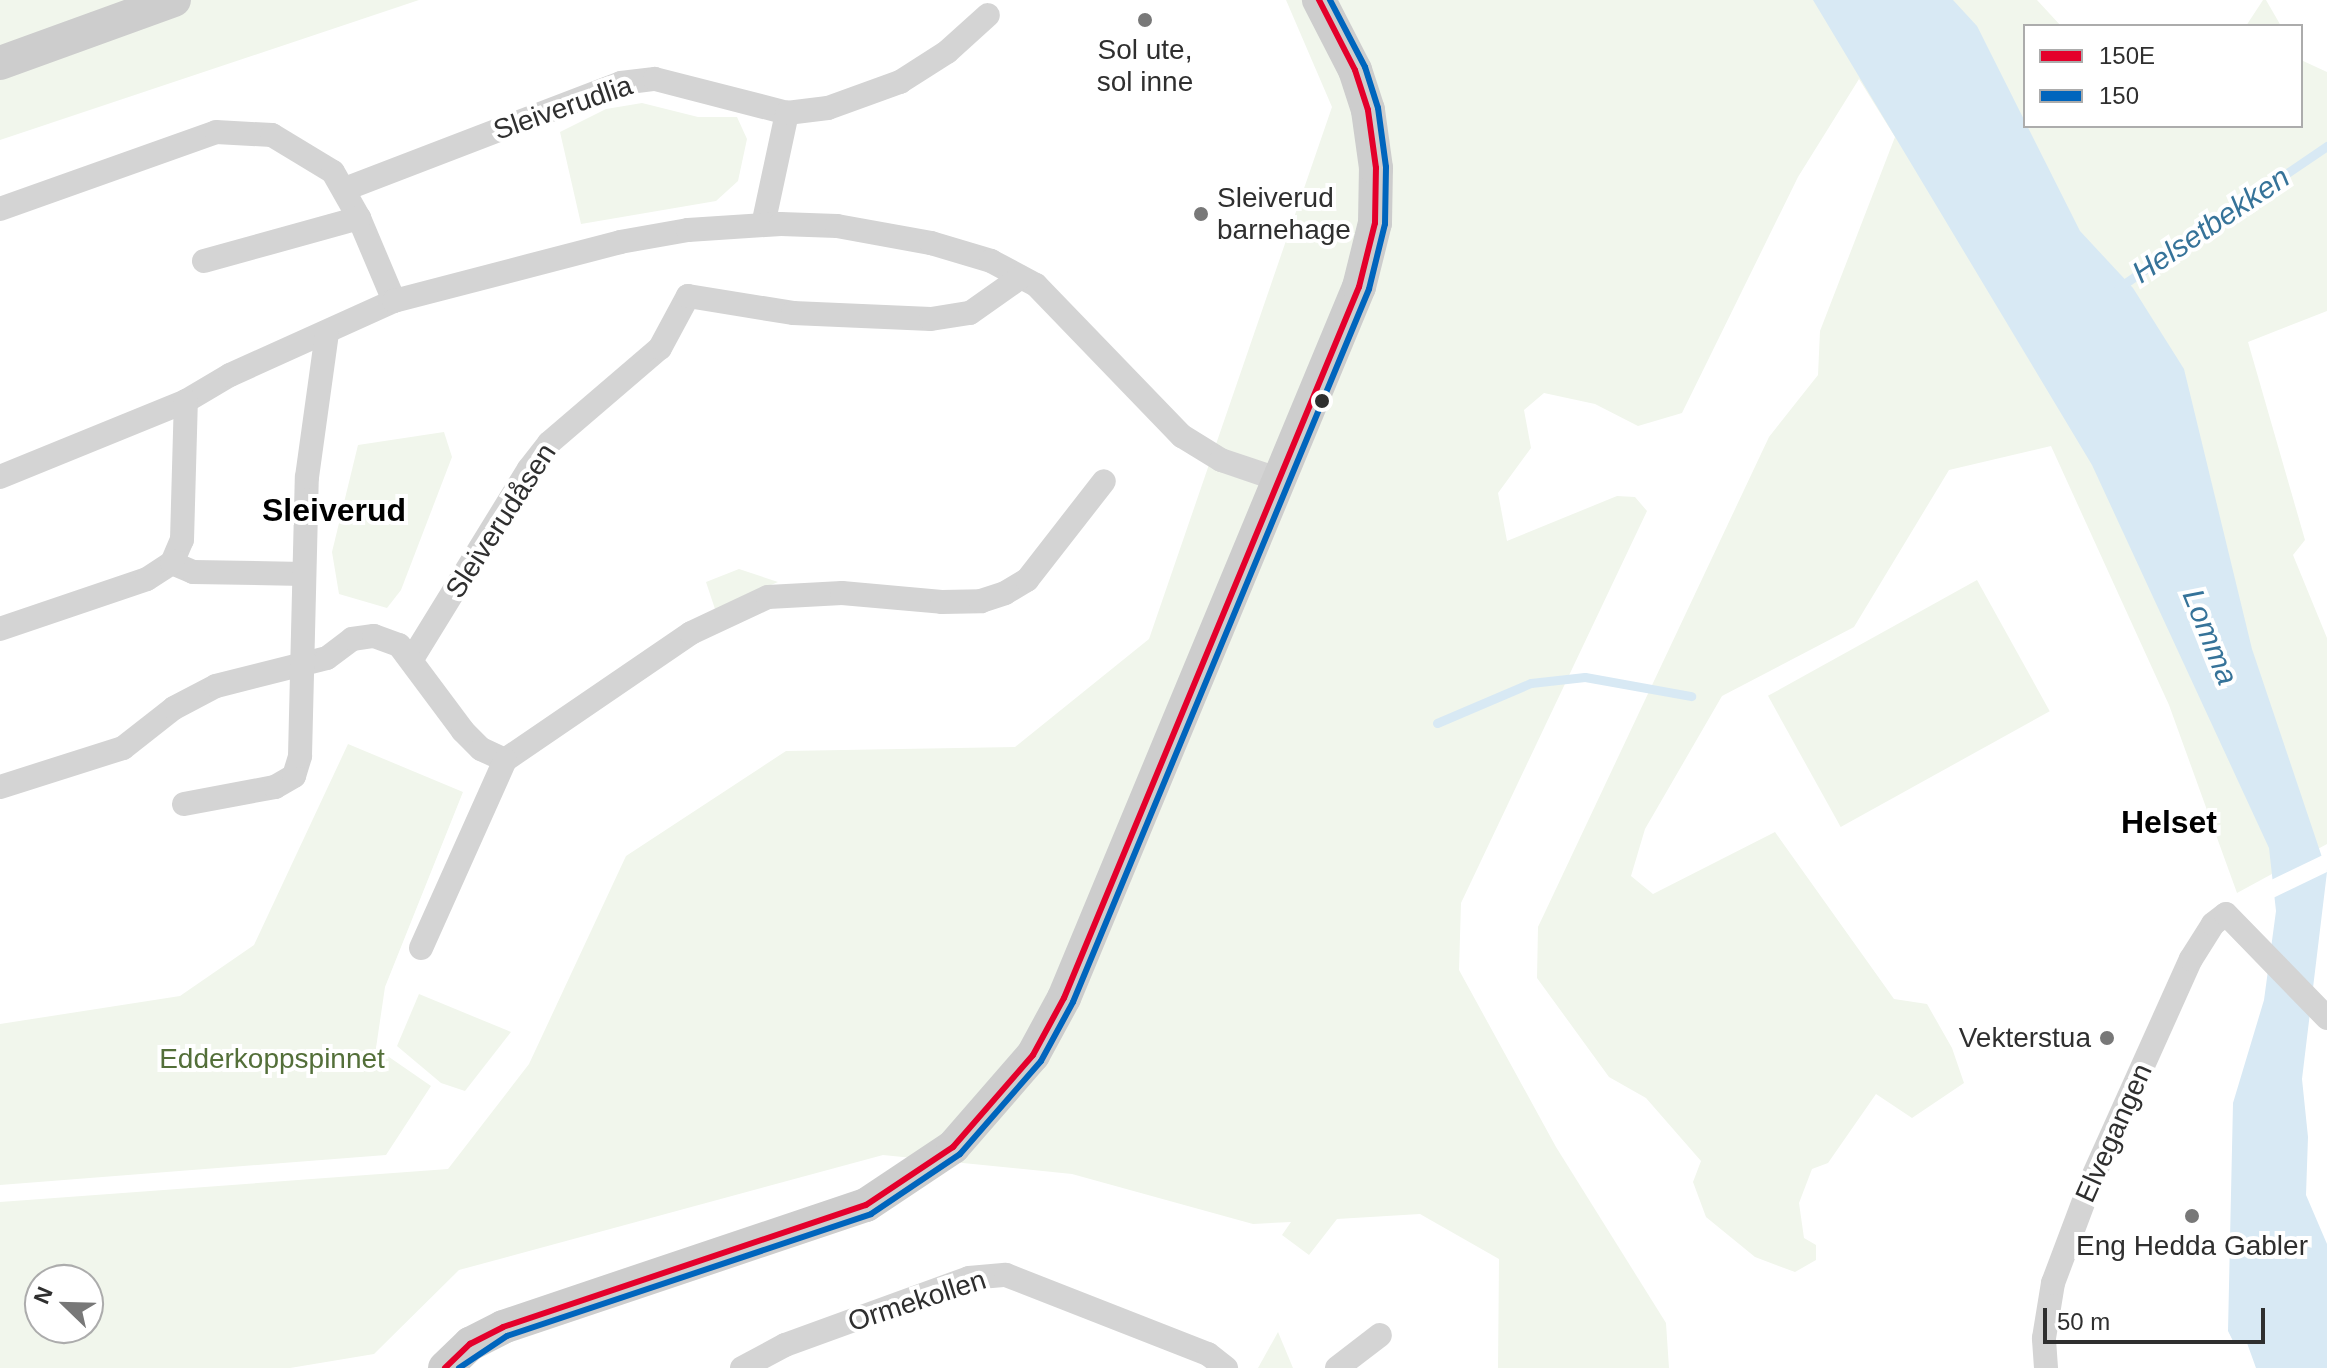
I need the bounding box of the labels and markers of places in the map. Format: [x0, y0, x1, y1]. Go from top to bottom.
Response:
marker: Sol ute, sol inne [1136, 11, 1154, 29]
place label: Sol ute, sol inne [1097, 33, 1193, 99]
place label: Sleiverud barnehage [1217, 181, 1351, 247]
marker: Sleiverud barnehage [1192, 205, 1210, 223]
unlabelled marker [1314, 393, 1330, 409]
place label: Vekterstua [1959, 1021, 2091, 1055]
marker: Vekterstua [2098, 1029, 2116, 1047]
marker: Eng Hedda Gabler [2183, 1207, 2201, 1225]
place label: Eng Hedda Gabler [2076, 1229, 2308, 1263]

